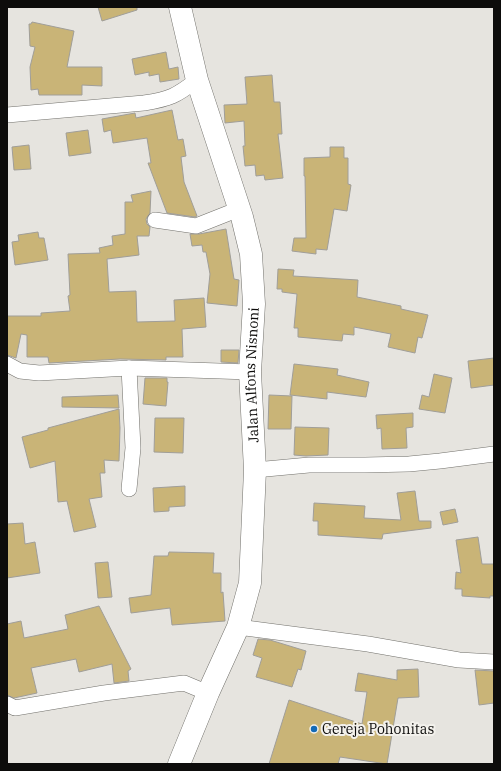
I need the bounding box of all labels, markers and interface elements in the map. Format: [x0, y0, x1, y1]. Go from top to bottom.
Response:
street label: Jalan Alfons Nisnoni [241, 307, 263, 443]
place label: Gereja Pohonitas [322, 720, 434, 738]
marker: Gereja Pohonitas [309, 724, 319, 734]

